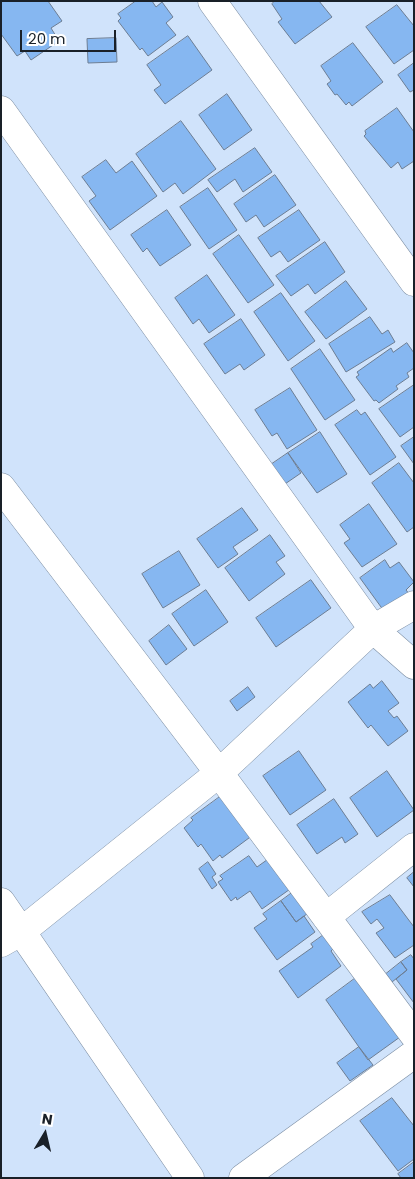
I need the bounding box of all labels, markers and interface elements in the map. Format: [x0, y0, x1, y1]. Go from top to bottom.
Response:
scale bar [22, 20, 119, 52]
text: 20 m [28, 28, 66, 49]
text: N [41, 1108, 54, 1130]
north arrow [20, 1109, 70, 1159]

